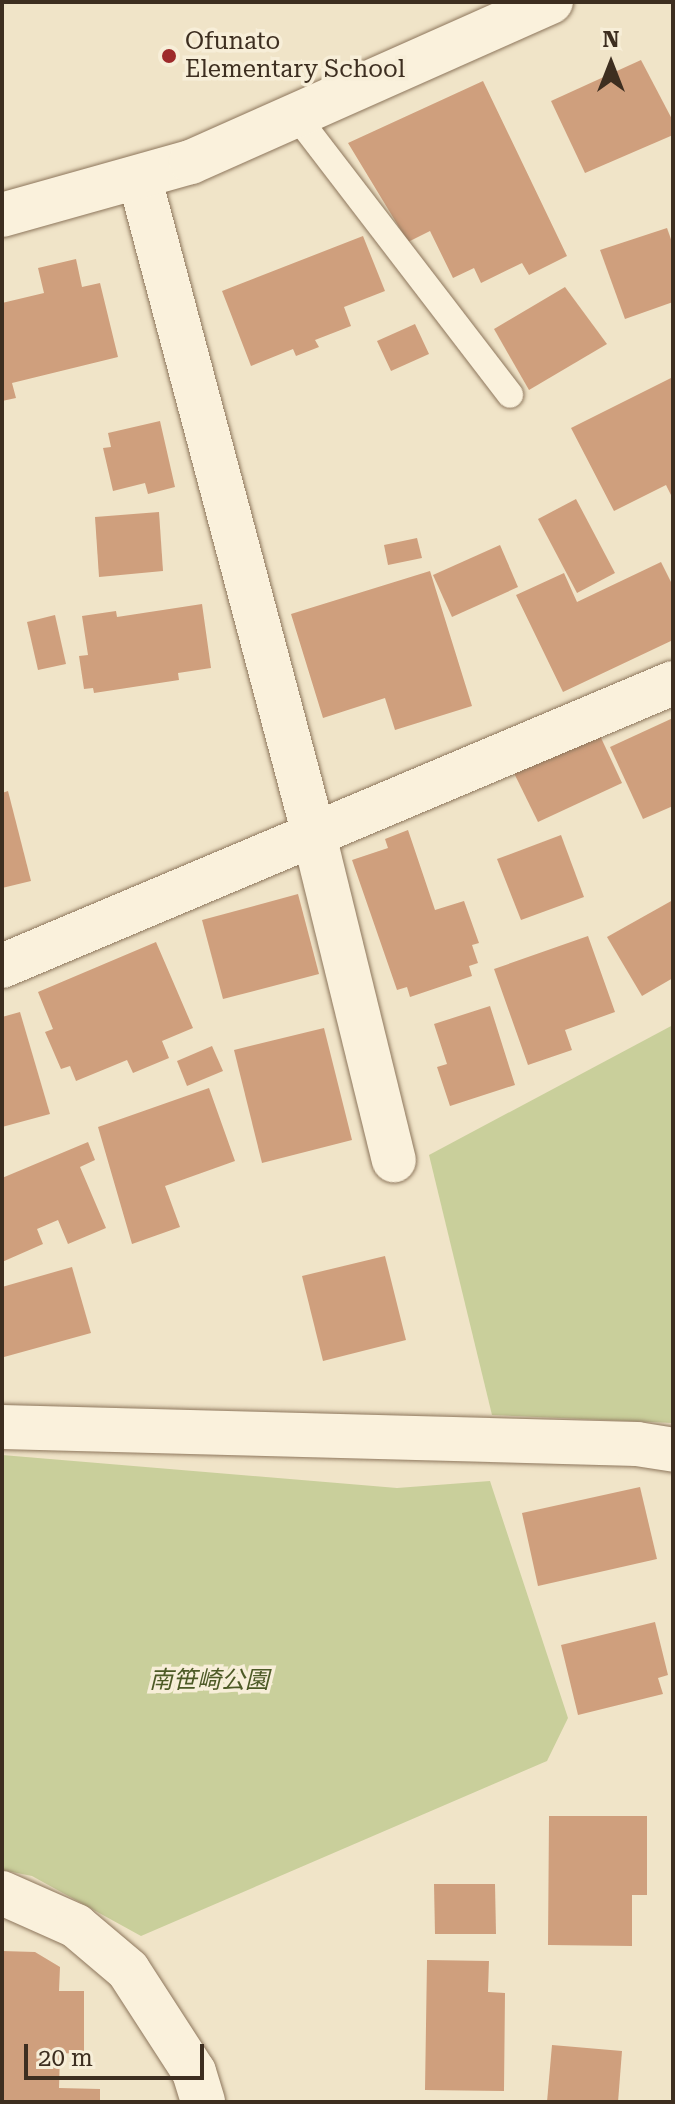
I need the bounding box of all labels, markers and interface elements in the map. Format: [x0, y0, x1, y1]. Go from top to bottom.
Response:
north arrow [571, 24, 651, 104]
text: N [603, 27, 619, 52]
place label: Ofunato Elementary School [185, 28, 405, 84]
marker: Ofunato Elementary School [160, 47, 178, 65]
park label: 南笹崎公園 [149, 1667, 269, 1695]
scale bar [28, 2028, 208, 2078]
text: 20 m [38, 2044, 93, 2072]

